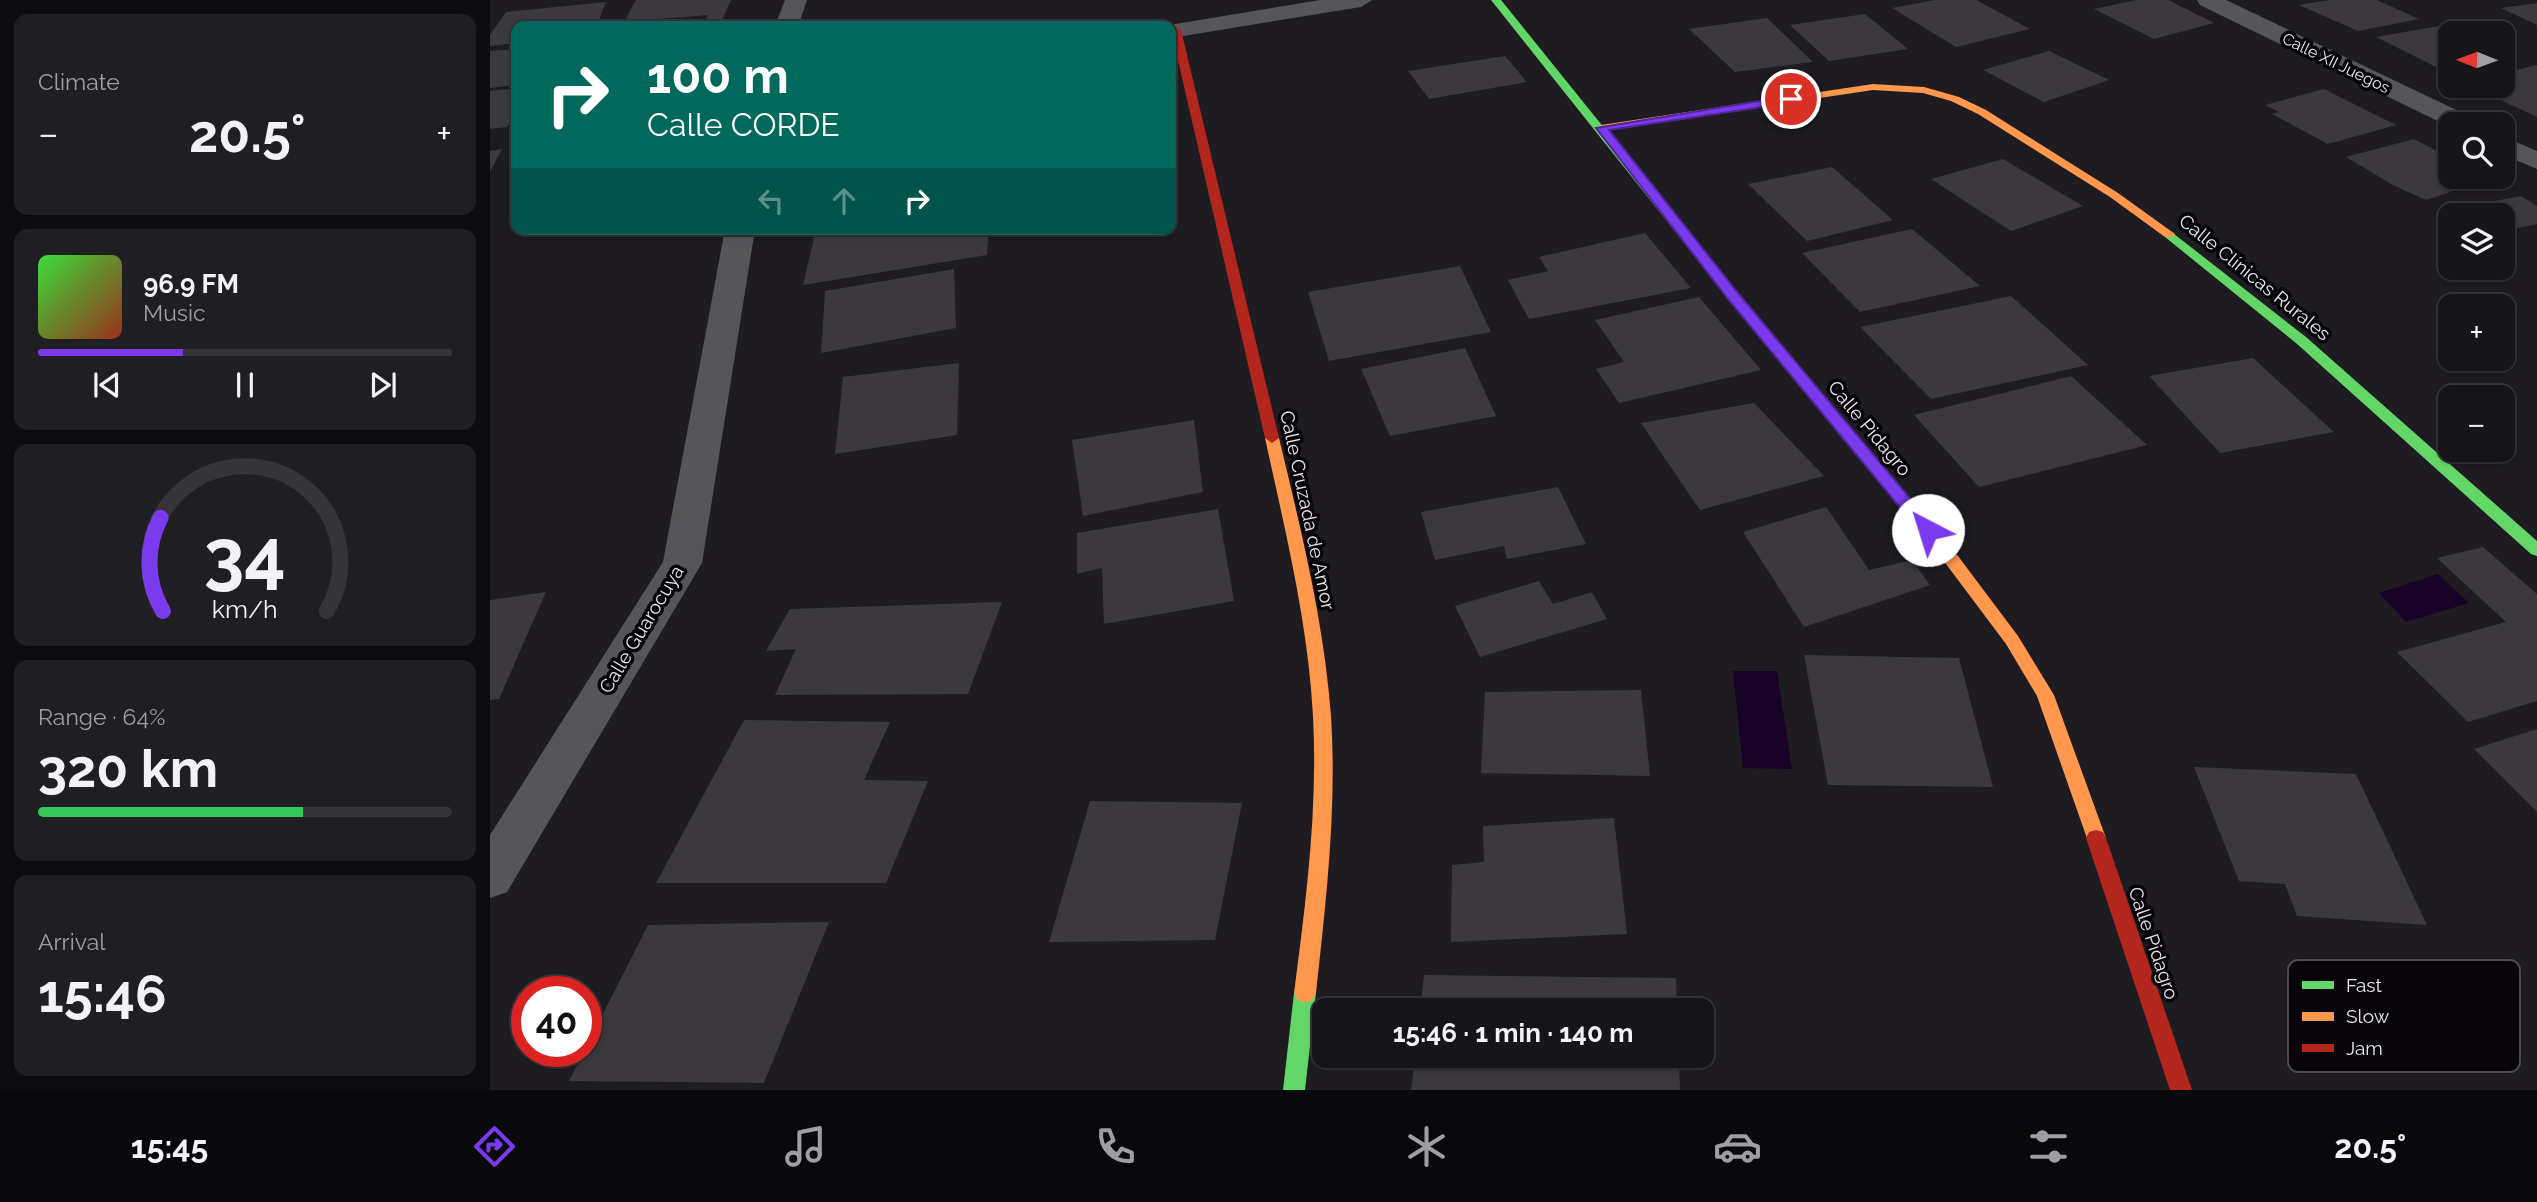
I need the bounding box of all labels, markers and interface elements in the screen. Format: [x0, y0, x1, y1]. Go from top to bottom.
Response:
north arrow [2438, 21, 2515, 98]
map controls [2438, 21, 2515, 462]
street label: Calle XII Juegos [2279, 29, 2393, 97]
text: 100 m [647, 47, 789, 104]
icon: right [532, 49, 623, 140]
text: Climate [38, 68, 120, 95]
pin [1761, 69, 1821, 129]
icon: arrive [1772, 80, 1810, 118]
text: 20.5° [189, 103, 306, 164]
text: Calle CORDE [647, 106, 840, 143]
text: − [38, 111, 58, 156]
text: + [436, 111, 452, 156]
button: search [2438, 112, 2515, 189]
icon: left [752, 182, 790, 220]
icon: ahead [825, 182, 863, 220]
icon: right [898, 182, 936, 220]
button: layers [2438, 203, 2515, 280]
street label: Calle Clínicas Rurales [2175, 209, 2335, 345]
text: 96.9 FM [143, 269, 239, 299]
button: + [2438, 294, 2515, 371]
text: Music [143, 299, 206, 326]
icon: previous [88, 366, 126, 404]
icon: pause [226, 366, 264, 404]
icon: next [364, 366, 402, 404]
street label: Calle Pidagro [1824, 376, 1916, 480]
button: − [2438, 385, 2515, 462]
street label: Calle Cruzada de Amor [1276, 408, 1340, 612]
position arrow [1891, 493, 1965, 567]
text: 34 [204, 513, 286, 598]
street label: Calle Guarocuya [594, 561, 688, 697]
text: km/h [212, 594, 278, 624]
text: Range · 64% [38, 703, 165, 730]
text: 320 km [38, 738, 218, 799]
street label: Calle Pidagro [2125, 884, 2183, 1002]
text: Arrival [38, 928, 105, 955]
legend [2288, 960, 2520, 1072]
text: 15:46 [38, 963, 167, 1024]
text: Fast [2346, 974, 2382, 996]
speed limit sign: 40 [511, 976, 602, 1067]
text: Slow [2346, 1005, 2390, 1027]
text: 15:46 · 1 min · 140 m [1393, 1018, 1633, 1048]
text: Jam [2346, 1037, 2383, 1059]
icon: directions [470, 1122, 519, 1171]
icon: music [781, 1122, 830, 1171]
icon: phone [1091, 1122, 1140, 1171]
icon: climate [1402, 1122, 1451, 1171]
icon: car [1713, 1122, 1762, 1171]
icon: filters [2024, 1122, 2073, 1171]
text: 15:45 [131, 1128, 208, 1165]
text: 20.5° [2334, 1128, 2406, 1165]

